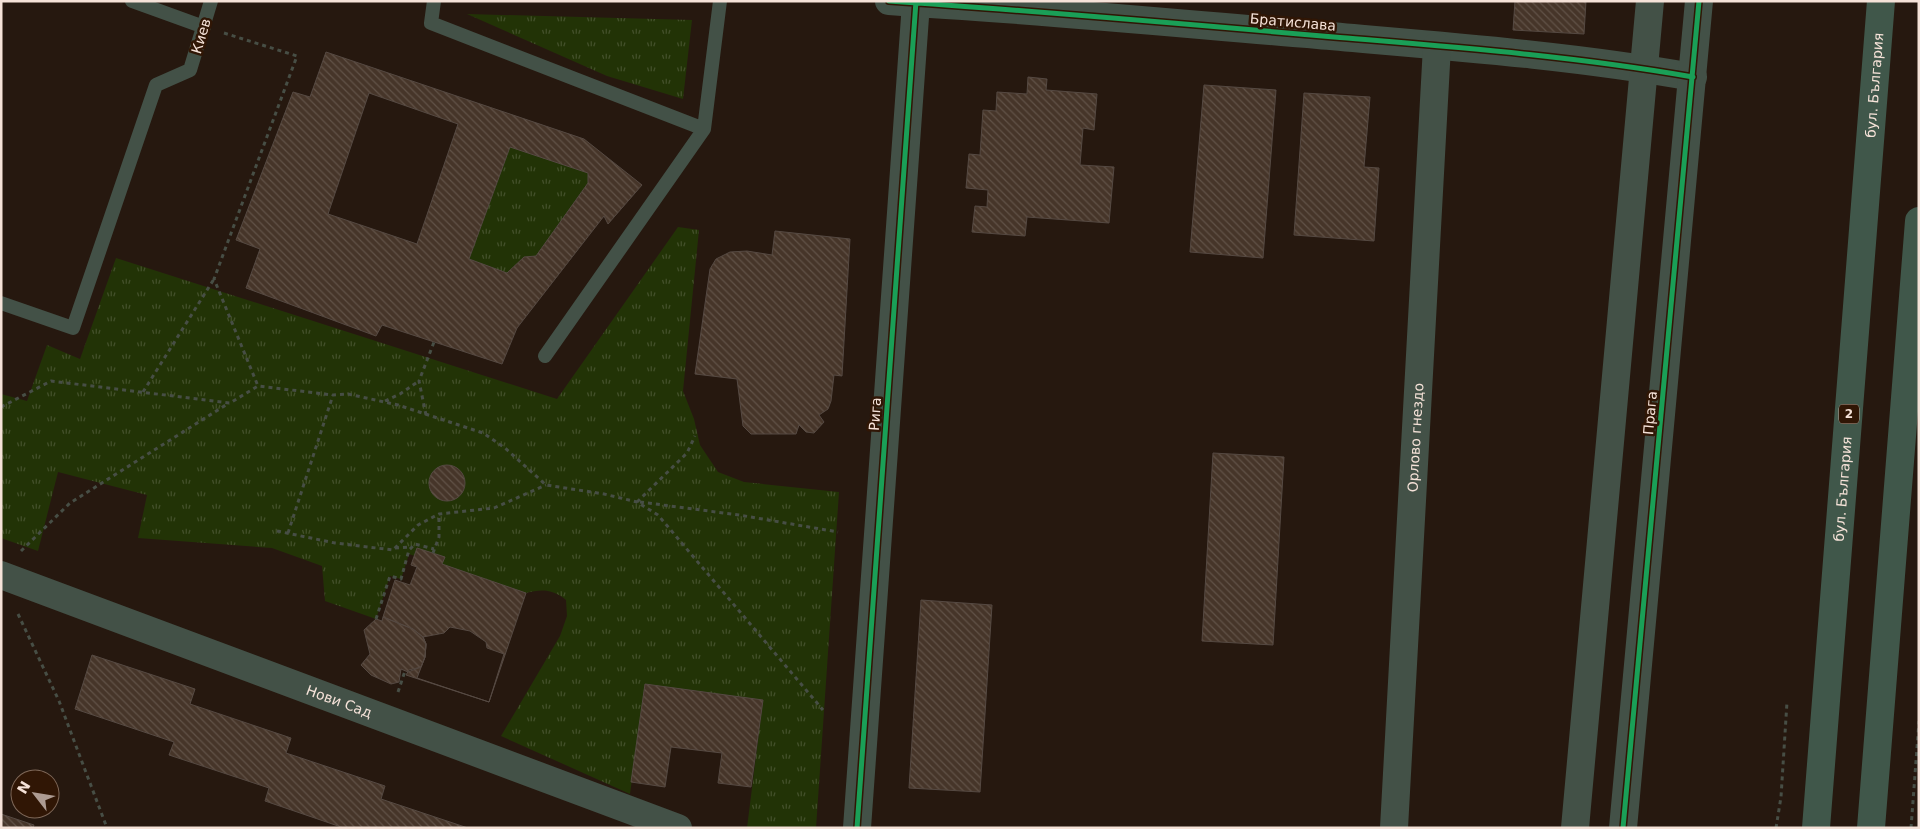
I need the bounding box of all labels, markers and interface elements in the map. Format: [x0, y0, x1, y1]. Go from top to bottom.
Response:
street label: Братислава [1249, 10, 1337, 34]
street label: Киев [188, 16, 214, 56]
street label: бул. България [1862, 32, 1886, 139]
street label: Орлово гнездо [1404, 382, 1426, 493]
street label: Прага [1640, 390, 1660, 436]
street label: Рига [866, 397, 884, 431]
road number: 2 [1839, 404, 1859, 424]
street label: бул. България [1831, 436, 1855, 542]
street label: Нови Сад [304, 682, 374, 721]
north arrow [10, 769, 60, 819]
text: N [14, 778, 34, 796]

